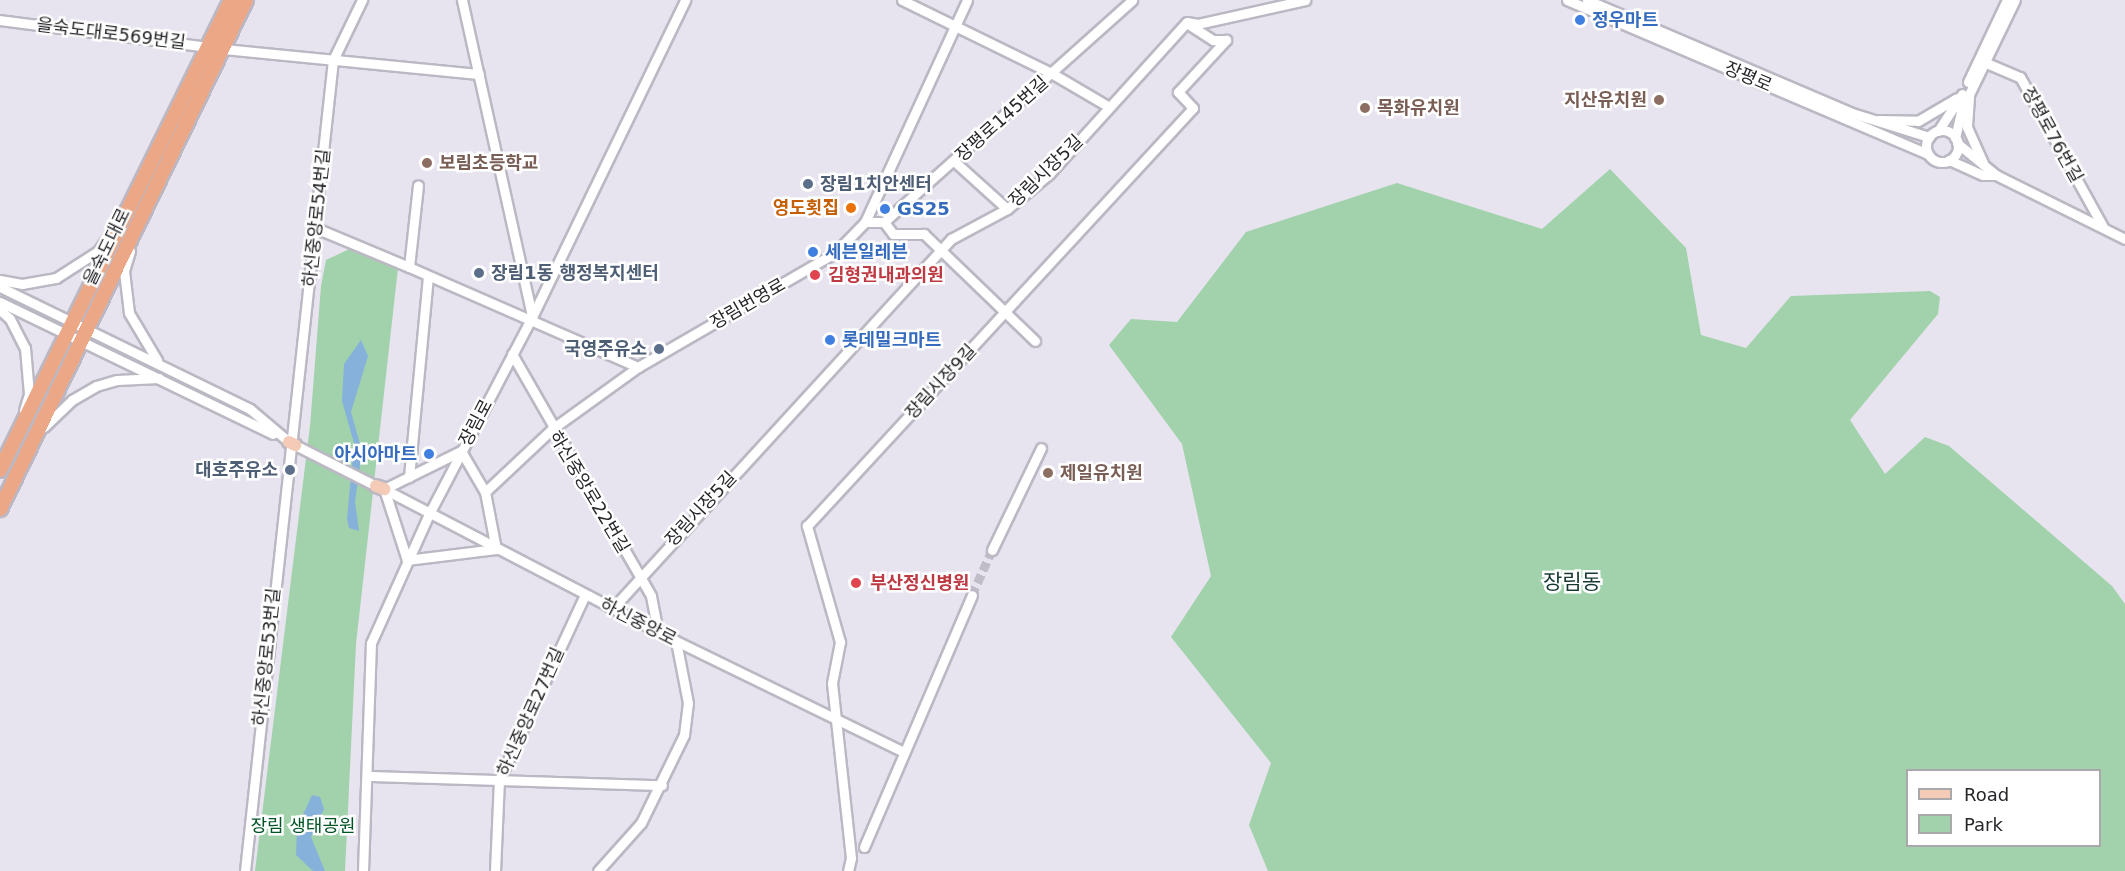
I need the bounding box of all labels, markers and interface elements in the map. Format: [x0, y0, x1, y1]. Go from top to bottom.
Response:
place label: 정우마트 [1592, 9, 1658, 31]
marker: 정우마트 [1573, 13, 1587, 27]
street label: 을숙도대로569번길 [35, 14, 187, 54]
street label: 장평로 [1721, 57, 1775, 97]
street label: 장평로145번길 [951, 72, 1053, 166]
street label: 장평로76번길 [2017, 84, 2087, 186]
place label: 지산유치원 [1564, 89, 1647, 111]
marker: 지산유치원 [1652, 93, 1666, 107]
place label: 목화유치원 [1377, 97, 1460, 119]
marker: 목화유치원 [1358, 101, 1372, 115]
street label: 장림시장5길 [1005, 130, 1087, 212]
street label: 하신중앙로54번길 [299, 148, 335, 288]
place label: 보림초등학교 [439, 152, 538, 174]
marker: 보림초등학교 [420, 156, 434, 170]
place label: 장림1치안센터 [820, 173, 932, 195]
marker: 장림1치안센터 [801, 177, 815, 191]
place label: 영도횟집 [773, 197, 839, 219]
place label: GS25 [897, 198, 950, 220]
marker: 영도횟집 [844, 201, 858, 215]
marker: GS25 [878, 202, 892, 216]
street label: 을숙도대로 [79, 205, 135, 289]
place label: 세븐일레븐 [825, 241, 908, 263]
marker: 세븐일레븐 [806, 245, 820, 259]
place label: 장림1동 행정복지센터 [491, 262, 659, 284]
place label: 김형권내과의원 [828, 264, 944, 286]
marker: 장림1동 행정복지센터 [472, 266, 486, 280]
marker: 김형권내과의원 [806, 266, 824, 284]
street label: 장림번영로 [707, 274, 789, 334]
place label: 롯데밀크마트 [842, 329, 941, 351]
marker: 롯데밀크마트 [823, 333, 837, 347]
place label: 국영주유소 [564, 338, 647, 360]
street label: 장림시장9길 [901, 340, 981, 424]
marker: 국영주유소 [652, 342, 666, 356]
street label: 장림로 [455, 396, 497, 450]
street label: 하신중앙로22번길 [544, 427, 634, 557]
place label: 아시아마트 [334, 443, 417, 465]
marker: 아시아마트 [422, 447, 436, 461]
place label: 대호주유소 [195, 459, 278, 481]
place label: 제일유치원 [1060, 462, 1143, 484]
marker: 대호주유소 [283, 463, 297, 477]
marker: 제일유치원 [1041, 466, 1055, 480]
street label: 장림시장5길 [661, 467, 741, 551]
district label: 장림동 [1543, 569, 1601, 595]
place label: 부산정신병원 [870, 572, 969, 594]
marker: 부산정신병원 [847, 574, 865, 592]
street label: 하신중앙로53번길 [249, 587, 285, 727]
street label: 하신중앙로 [596, 594, 680, 650]
street label: 하신중앙로27번길 [493, 644, 569, 780]
legend [1906, 769, 2101, 847]
text: Road [1964, 784, 2009, 805]
text: Park [1964, 814, 2003, 835]
park label: 장림 생태공원 [250, 815, 356, 837]

